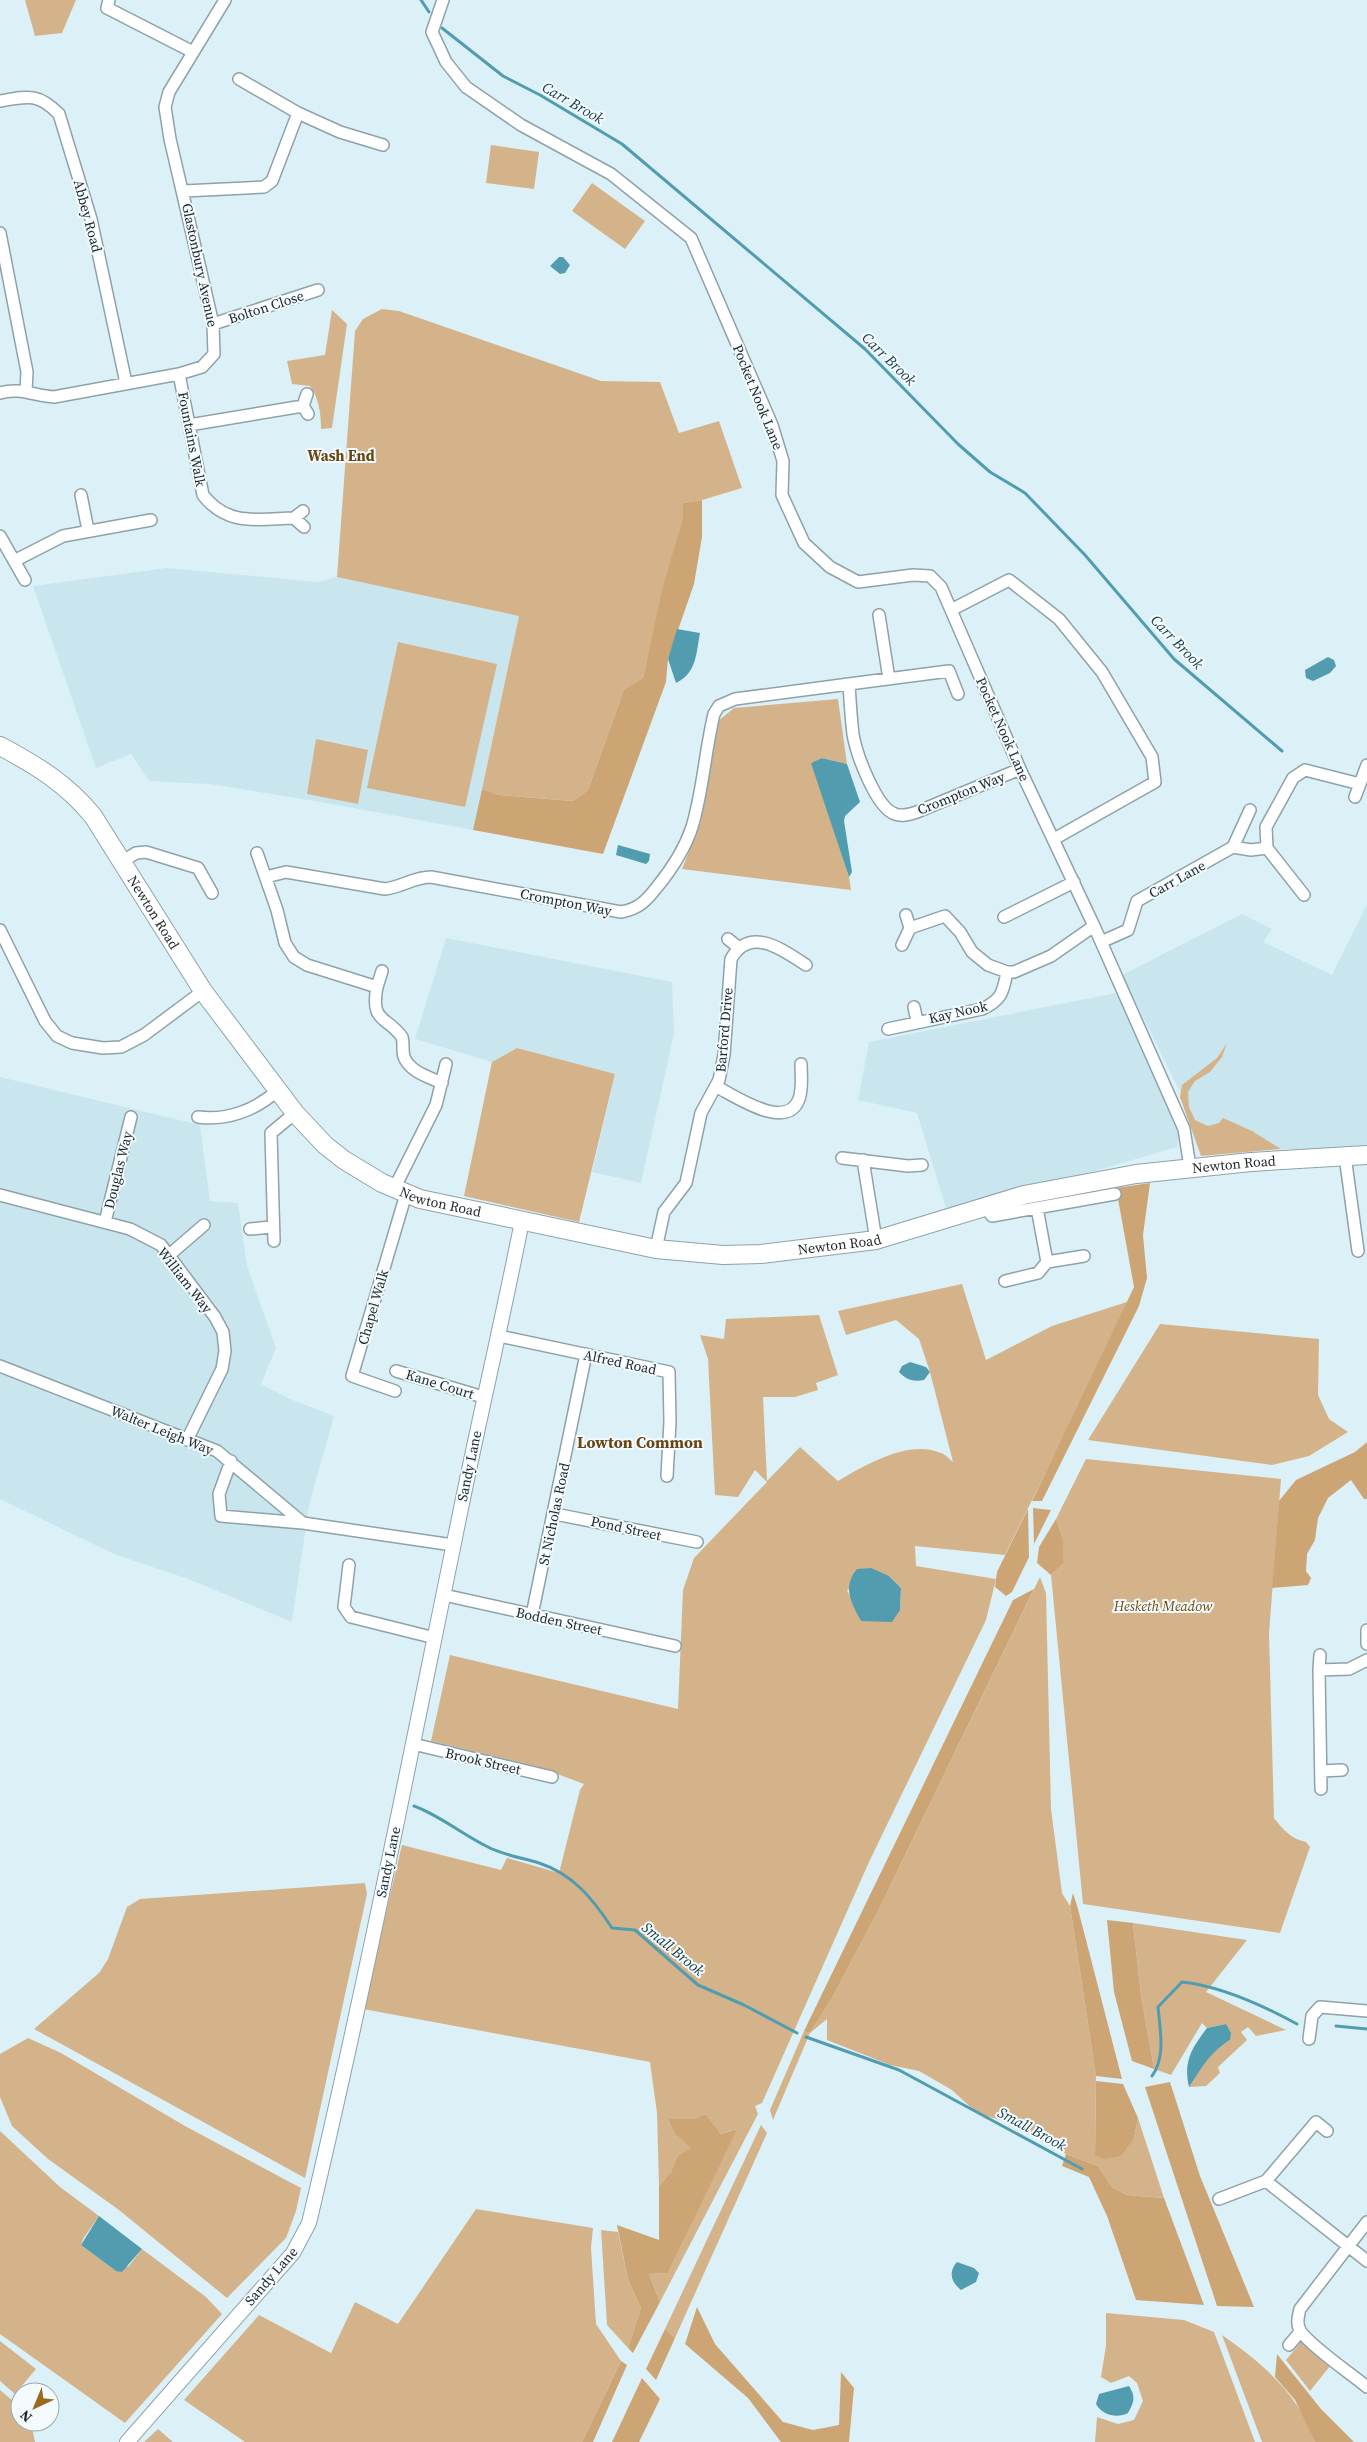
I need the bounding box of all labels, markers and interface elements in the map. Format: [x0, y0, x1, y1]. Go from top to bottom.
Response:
water label: Carr Brook [538, 76, 609, 129]
street label: Abbey Road [69, 177, 107, 255]
street label: Glastonbury Avenue [177, 201, 223, 329]
street label: Bolton Close [226, 285, 306, 329]
water label: Carr Brook [857, 327, 922, 391]
street label: Pocket Nook Lane [728, 341, 788, 453]
street label: Fountains Walk [173, 390, 211, 489]
district label: Wash End [307, 445, 375, 466]
water label: Carr Brook [1146, 610, 1209, 674]
street label: Pocket Nook Lane [971, 674, 1035, 784]
street label: Crompton Way [914, 766, 1009, 820]
street label: Carr Lane [1145, 855, 1209, 903]
street label: Newton Road [123, 872, 184, 953]
street label: Crompton Way [518, 883, 614, 921]
street label: Barford Drive [710, 987, 738, 1073]
street label: Kay Nook [927, 995, 990, 1028]
street label: Douglas Way [99, 1128, 138, 1211]
street label: Newton Road [1191, 1151, 1276, 1178]
street label: Newton Road [396, 1182, 483, 1222]
street label: Newton Road [797, 1229, 884, 1259]
street label: William Way [153, 1243, 218, 1318]
street label: Chapel Walk [353, 1267, 393, 1347]
street label: Alfred Road [582, 1344, 658, 1380]
street label: Kane Court [403, 1364, 477, 1404]
street label: Walter Leigh Way [108, 1400, 217, 1460]
street label: Sandy Lane [452, 1429, 486, 1503]
district label: Lowton Common [577, 1431, 703, 1453]
street label: St Nicholas Road [533, 1461, 575, 1567]
street label: Pond Street [589, 1511, 663, 1545]
park label: Hesketh Meadow [1113, 1596, 1213, 1616]
street label: Bodden Street [514, 1602, 604, 1640]
street label: Brook Street [443, 1743, 523, 1779]
street label: Sandy Lane [371, 1825, 405, 1899]
water label: Small Brook [637, 1917, 710, 1981]
water label: Small Brook [994, 2102, 1071, 2156]
street label: Sandy Lane [240, 2242, 302, 2310]
north arrow [10, 2382, 60, 2432]
text: N [15, 2406, 37, 2427]

